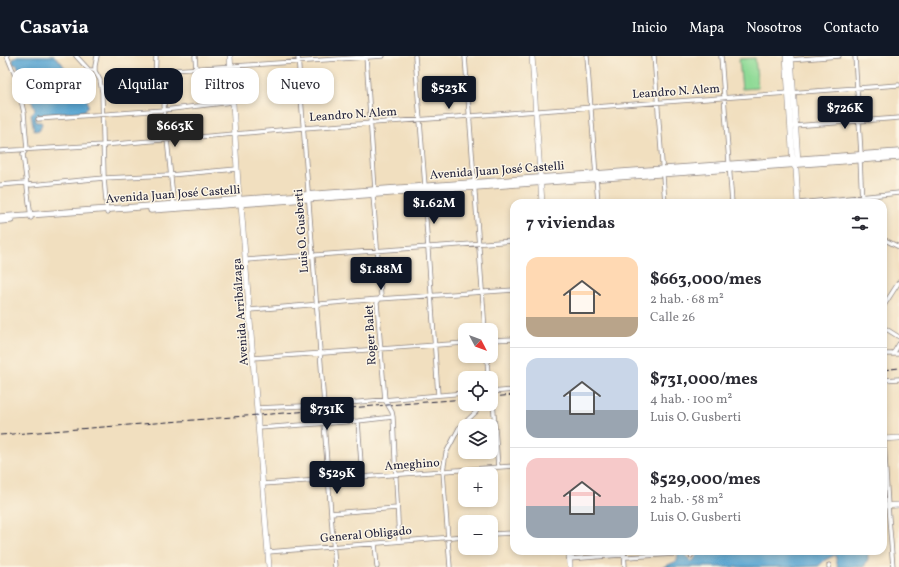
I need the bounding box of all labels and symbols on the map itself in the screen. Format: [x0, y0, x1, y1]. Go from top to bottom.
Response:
pin: $523K [421, 76, 477, 110]
street label: Leandro N. Alem [632, 81, 721, 103]
pin: $726K [817, 96, 873, 130]
street label: Leandro N. Alem [309, 104, 398, 126]
pin: $663K [147, 114, 203, 148]
street label: Avenida Juan José Castelli [429, 158, 565, 184]
street label: Avenida Juan José Castelli [105, 182, 241, 208]
street label: Luis O. Gusberti [291, 188, 313, 273]
pin: $1.62M [401, 191, 467, 225]
pin: $1.88M [348, 257, 414, 291]
street label: Avenida Arribálzaga [229, 258, 253, 366]
street label: Roger Balet [361, 304, 381, 366]
north arrow [458, 323, 498, 363]
pin: $731K [299, 397, 355, 431]
street label: Ameghino [384, 455, 440, 475]
pin: $529K [309, 461, 365, 495]
street label: General Obligado [320, 523, 413, 547]

